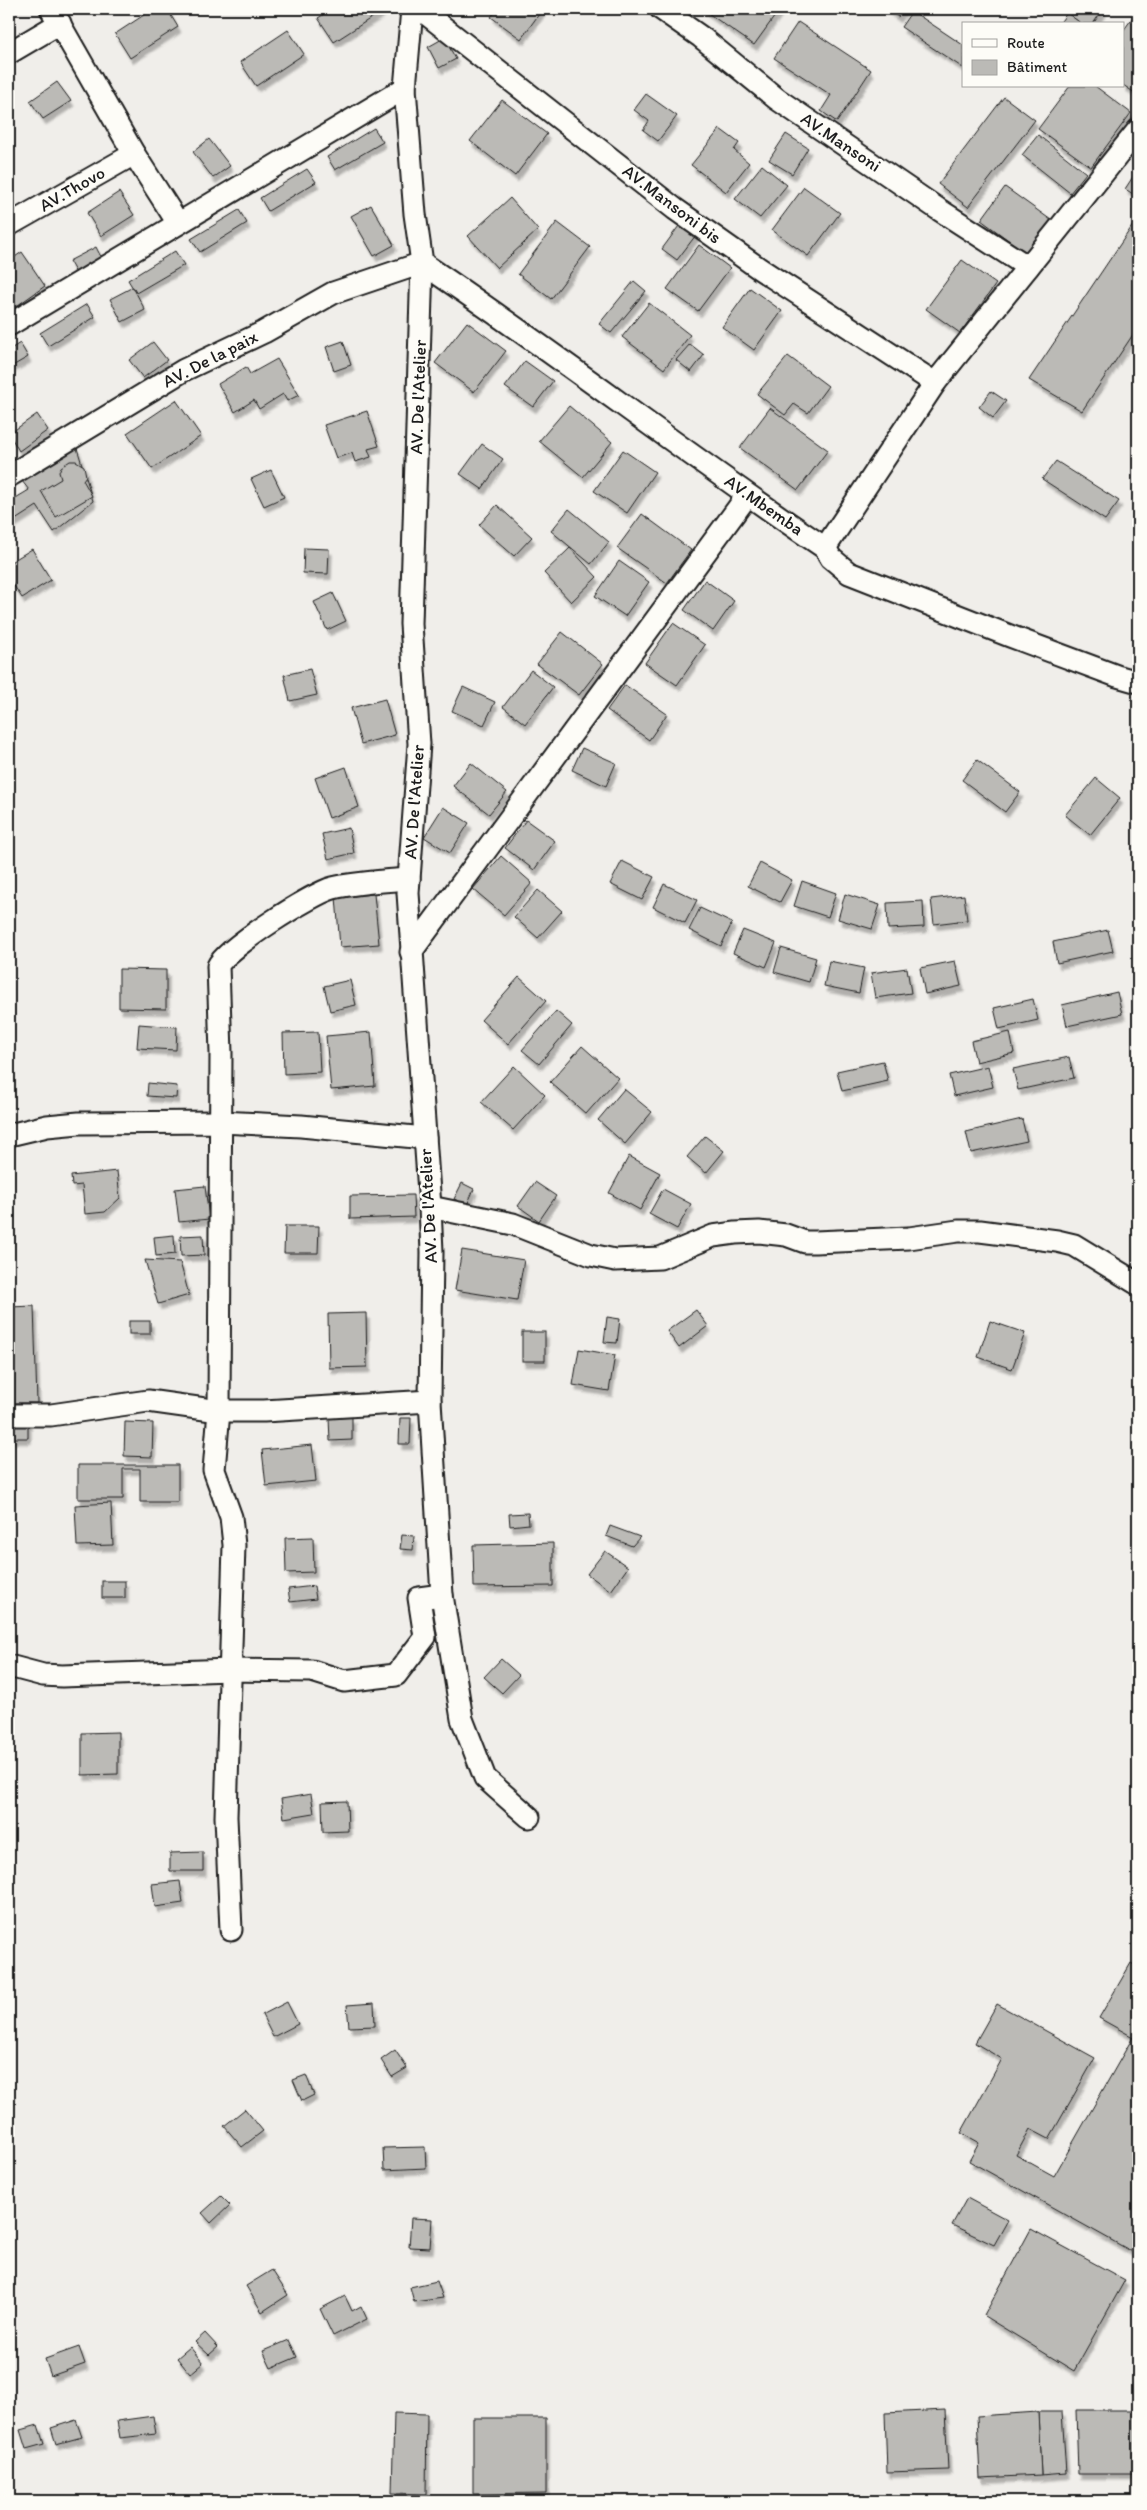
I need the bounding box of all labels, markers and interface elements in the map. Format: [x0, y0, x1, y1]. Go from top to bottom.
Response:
legend [962, 22, 1124, 88]
text: Route [1007, 34, 1045, 52]
text: Bâtiment [1007, 58, 1068, 76]
street label: AV.Mansoni [797, 107, 885, 177]
street label: AV.Mansoni bis [618, 160, 726, 248]
street label: AV.Thovo [35, 161, 109, 217]
street label: AV. De la paix [159, 326, 261, 392]
street label: AV. De l'Atelier [405, 338, 431, 455]
street label: AV.Mbemba [720, 470, 808, 540]
street label: AV. De l'Atelier [399, 743, 429, 860]
street label: AV. De l'Atelier [414, 1147, 442, 1264]

